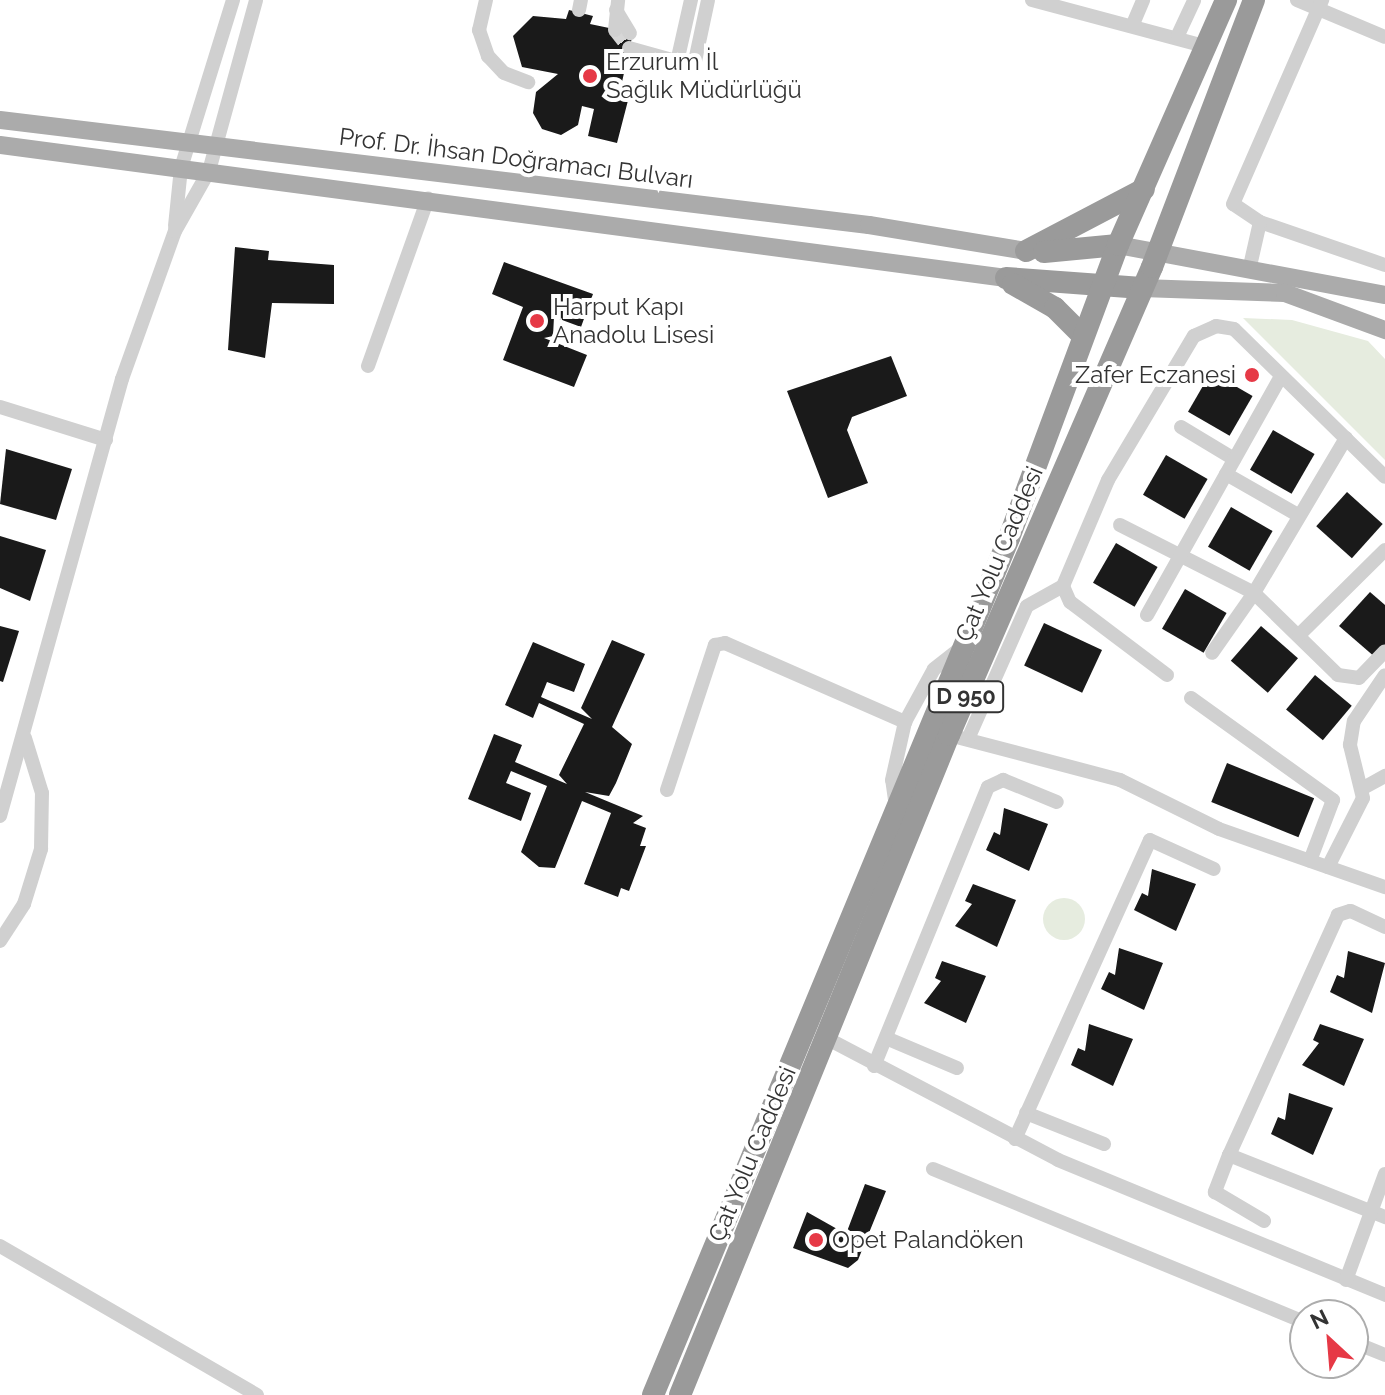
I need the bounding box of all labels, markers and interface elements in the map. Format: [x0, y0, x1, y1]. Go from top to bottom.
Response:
place label: Erzurum İl Sağlık Müdürlüğü [606, 48, 802, 104]
marker: Erzurum İl Sağlık Müdürlüğü [581, 67, 599, 85]
street label: Prof. Dr. İhsan Doğramacı Bulvarı [337, 122, 695, 194]
place label: Harput Kapı Anadolu Lisesi [553, 293, 714, 349]
marker: Harput Kapı Anadolu Lisesi [528, 312, 546, 330]
place label: Zafer Eczanesi [1075, 361, 1236, 389]
marker: Zafer Eczanesi [1243, 366, 1261, 384]
street label: Çat Yolu Caddesi [949, 462, 1049, 646]
road number: D 950 [928, 679, 1004, 715]
street label: Çat Yolu Caddesi [702, 1062, 802, 1246]
place label: Opet Palandöken [832, 1226, 1024, 1254]
marker: Opet Palandöken [807, 1231, 825, 1249]
north arrow [1289, 1299, 1369, 1379]
text: N [1306, 1304, 1333, 1335]

